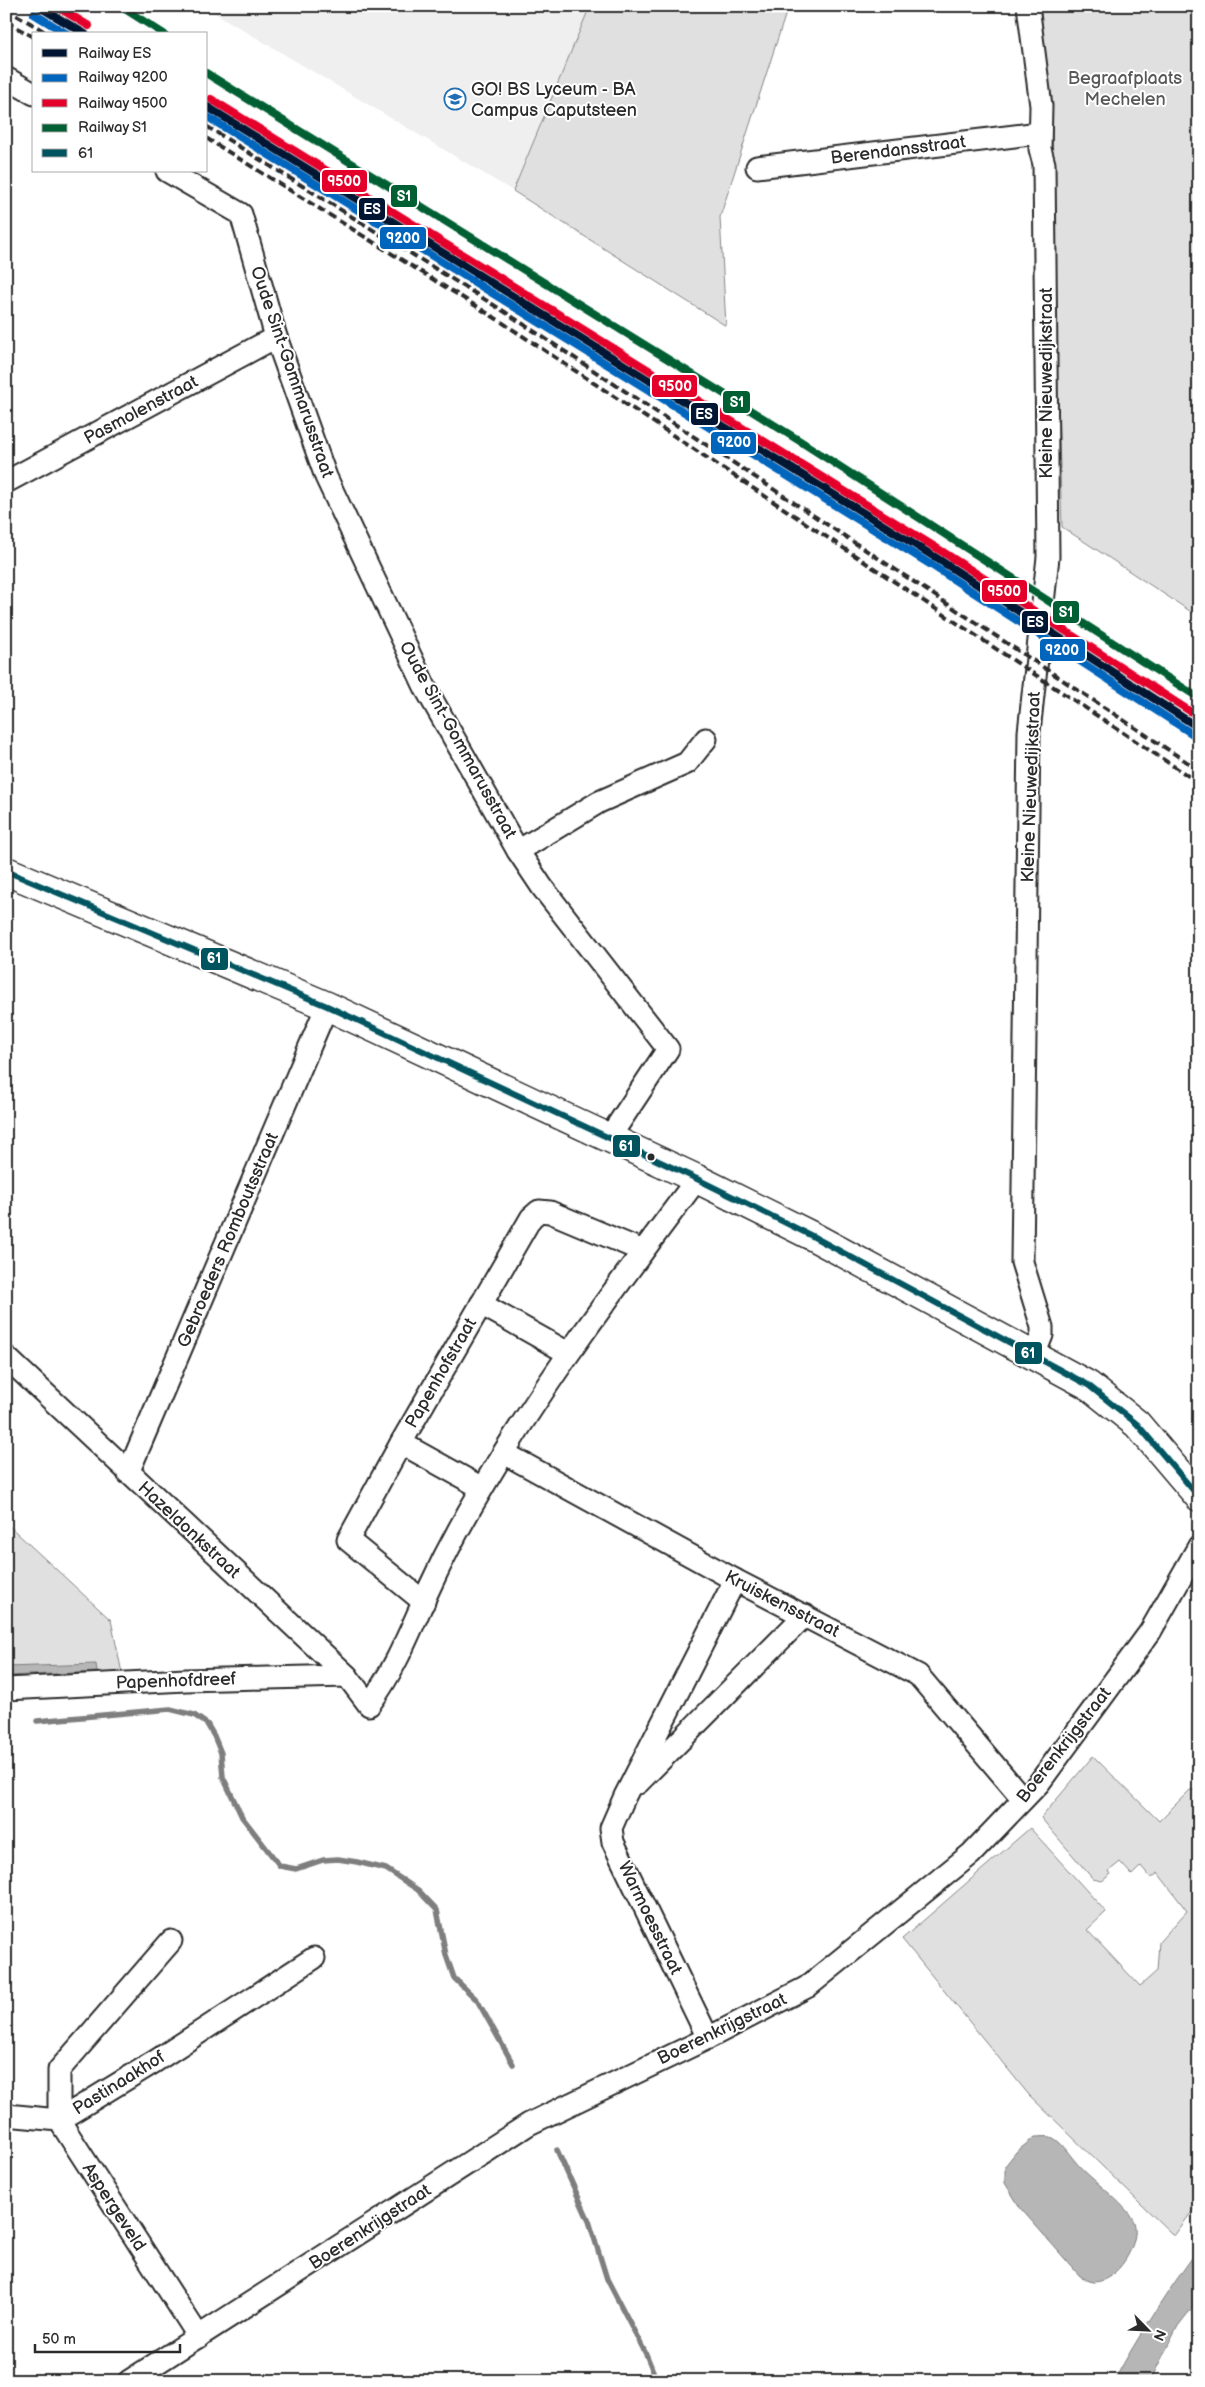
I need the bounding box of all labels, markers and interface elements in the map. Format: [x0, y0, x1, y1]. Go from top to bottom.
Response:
legend [32, 32, 208, 172]
text: Railway ES [78, 44, 151, 63]
text: Railway 9200 [78, 68, 168, 87]
park label: Begraafplaats Mechelen [1068, 68, 1182, 110]
place label: GO! BS Lyceum - BA Campus Caputsteen [471, 79, 637, 121]
school or university icon: GO! BS Lyceum - BA Campus Caputsteen [443, 87, 467, 111]
text: Railway 9500 [78, 94, 167, 113]
text: Railway S1 [78, 118, 147, 137]
street label: Berendansstraat [829, 131, 967, 169]
text: 61 [78, 144, 93, 163]
line badge: 9500 [321, 169, 368, 193]
text: 9500 [327, 173, 361, 190]
line badge: S1 [390, 184, 418, 208]
text: S1 [397, 188, 411, 205]
line badge: ES [358, 197, 386, 221]
text: ES [363, 201, 381, 218]
line badge: 9200 [379, 226, 427, 250]
text: 9200 [386, 230, 420, 247]
street label: Oude Sint-Gommarusstraat [246, 264, 338, 481]
street label: Kleine Nieuwedijkstraat [1036, 287, 1057, 479]
street label: Pasmolenstraat [80, 371, 202, 449]
line badge: 9500 [651, 374, 698, 398]
text: 9500 [658, 378, 692, 395]
line badge: S1 [722, 390, 751, 414]
text: S1 [730, 394, 744, 411]
line badge: ES [690, 402, 719, 426]
text: ES [695, 406, 713, 423]
line badge: 9200 [710, 431, 757, 455]
text: 9200 [717, 434, 751, 451]
line badge: 9500 [981, 579, 1028, 603]
text: 9500 [987, 583, 1021, 600]
line badge: S1 [1052, 600, 1080, 624]
text: S1 [1059, 604, 1073, 621]
line badge: ES [1021, 610, 1049, 634]
text: ES [1026, 614, 1044, 631]
street label: Oude Sint-Gommarusstraat [395, 638, 521, 843]
line badge: 9200 [1039, 638, 1086, 662]
text: 9200 [1045, 642, 1079, 659]
street label: Kleine Nieuwedijkstraat [1017, 691, 1045, 883]
line badge: 61 [200, 947, 229, 971]
text: 61 [207, 950, 221, 967]
street label: Gebroeders Romboutsstraat [173, 1129, 283, 1351]
line badge: 61 [612, 1134, 641, 1158]
text: 61 [619, 1138, 633, 1155]
unlabelled marker [646, 1152, 656, 1162]
street label: Papenhofstraat [401, 1314, 481, 1432]
line badge: 61 [1014, 1341, 1043, 1365]
text: 61 [1021, 1345, 1035, 1362]
street label: Hazeldonkstraat [133, 1477, 245, 1583]
street label: Kruiskensstraat [721, 1566, 843, 1642]
street label: Papenhofdreef [115, 1668, 237, 1694]
street label: Boerenkrijgstraat [1012, 1683, 1116, 1807]
street label: Warmoesstraat [614, 1858, 687, 1978]
street label: Boerenkrijgstraat [654, 1988, 790, 2069]
street label: Pastinaakhof [69, 2046, 169, 2120]
street label: Aspergeveld [78, 2159, 150, 2255]
street label: Boerenkrijgstraat [305, 2180, 435, 2274]
north arrow [1122, 2304, 1172, 2354]
scale bar [35, 2322, 180, 2354]
text: N [1150, 2327, 1169, 2343]
text: 50 m [42, 2330, 76, 2349]

